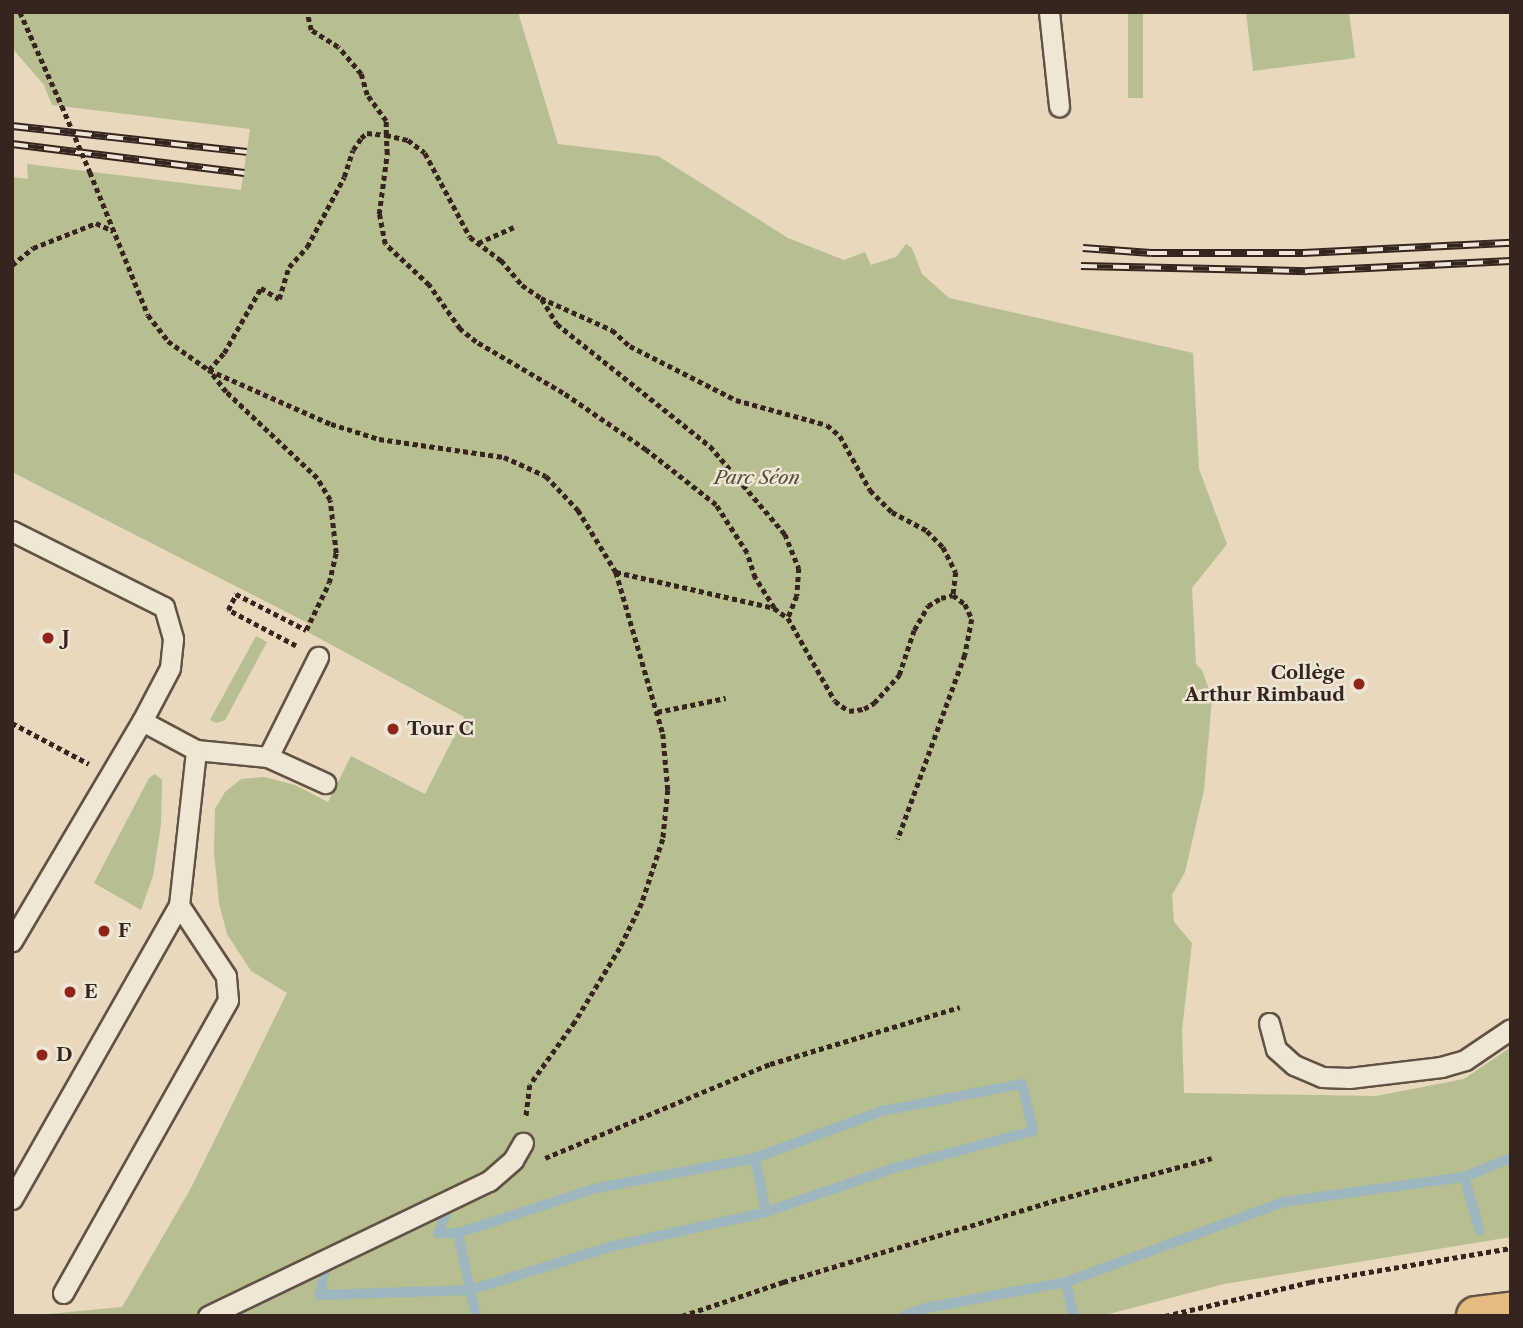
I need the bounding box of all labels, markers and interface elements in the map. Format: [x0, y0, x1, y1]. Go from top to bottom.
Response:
park label: Parc Séon [714, 467, 800, 489]
place label: J [62, 627, 70, 649]
marker: J [40, 630, 56, 646]
place label: Collège Arthur Rimbaud [1185, 662, 1345, 706]
marker: Collège Arthur Rimbaud [1351, 676, 1367, 692]
place label: Tour C [407, 718, 474, 740]
marker: Tour C [385, 721, 401, 737]
place label: F [118, 920, 131, 942]
marker: F [96, 923, 112, 939]
place label: E [84, 981, 98, 1003]
marker: E [62, 984, 78, 1000]
place label: D [56, 1044, 73, 1066]
marker: D [34, 1047, 50, 1063]

